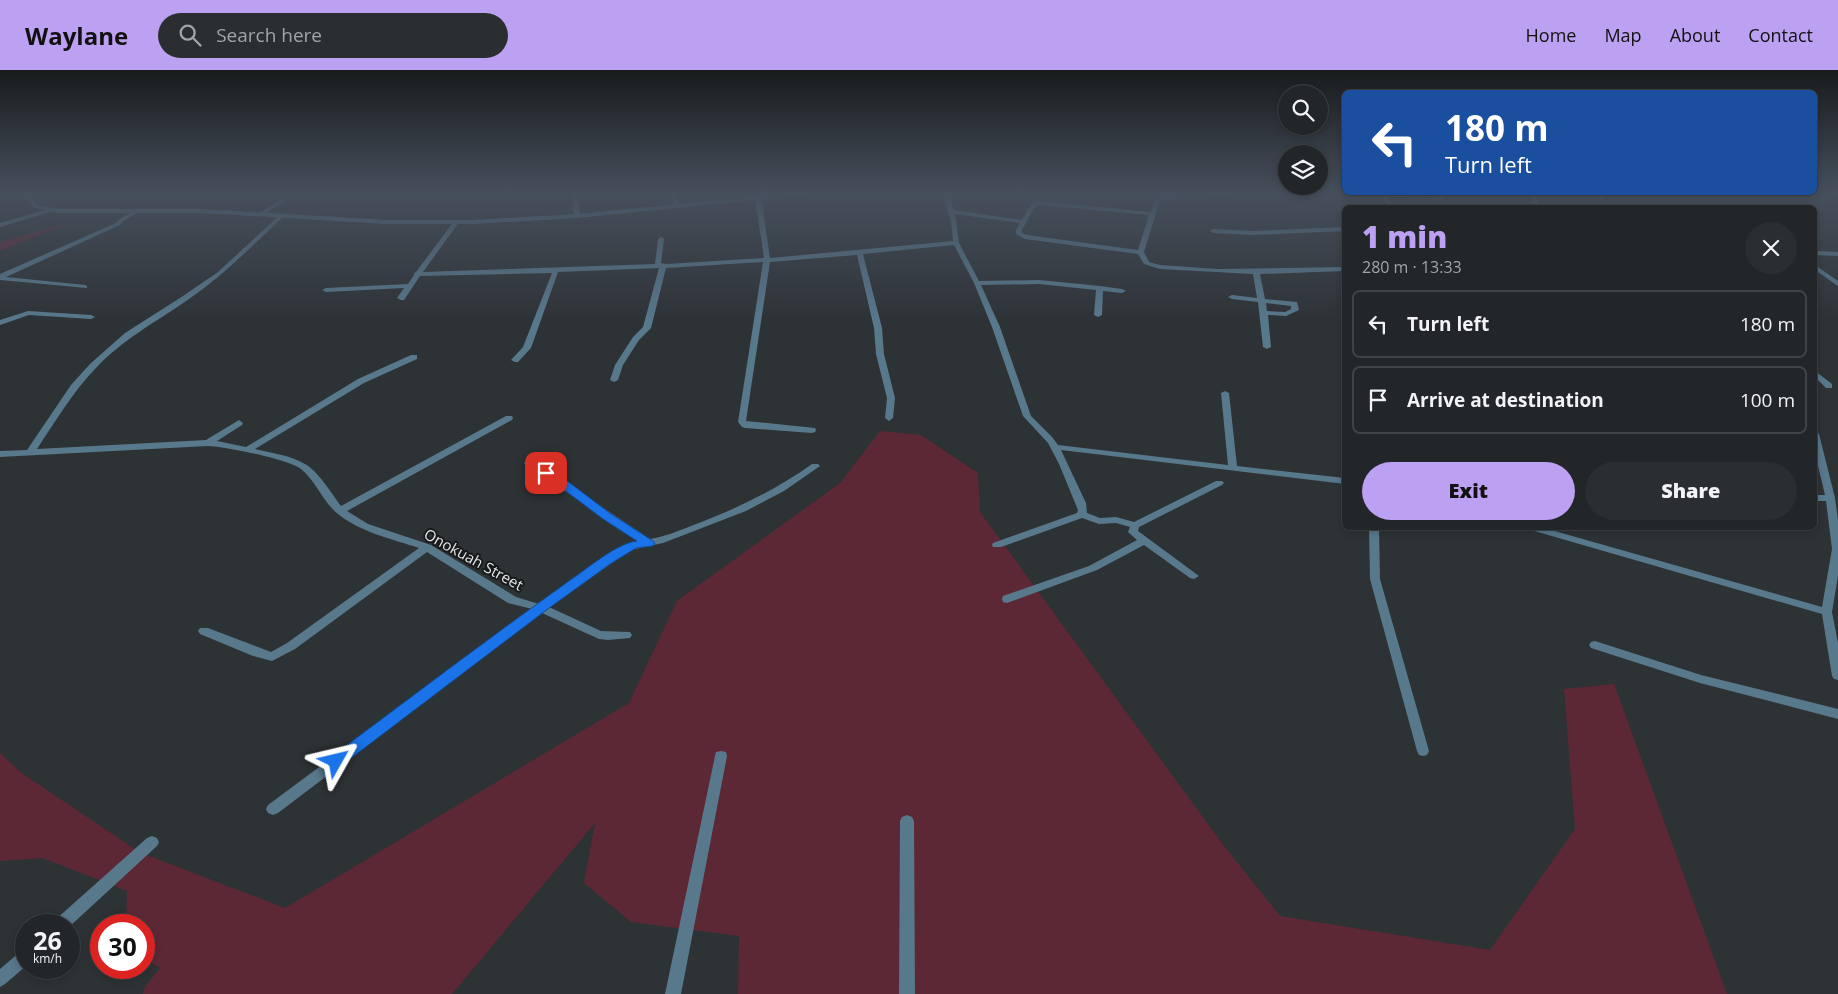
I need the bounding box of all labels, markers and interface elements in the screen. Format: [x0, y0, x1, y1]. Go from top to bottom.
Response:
search box [158, 13, 508, 58]
text: Waylane [25, 19, 128, 52]
icon: search [176, 21, 204, 49]
text: Search here [216, 22, 322, 48]
text: Home [1526, 23, 1576, 47]
text: Map [1604, 23, 1642, 47]
text: About [1670, 23, 1720, 47]
text: Contact [1748, 23, 1813, 47]
map controls [1278, 85, 1328, 195]
button: search [1278, 85, 1328, 135]
text: 180 m [1445, 104, 1549, 151]
icon: left [1362, 110, 1427, 175]
button: layers [1278, 145, 1328, 195]
text: Turn left [1445, 149, 1532, 179]
text: 1 min [1362, 216, 1447, 257]
button: close [1745, 222, 1797, 274]
text: 280 m · 13:33 [1362, 256, 1462, 278]
icon: left [1364, 310, 1392, 338]
text: Turn left [1407, 311, 1489, 337]
text: 180 m [1740, 311, 1795, 337]
icon: arrive [1364, 386, 1392, 414]
text: Arrive at destination [1407, 387, 1604, 413]
text: 100 m [1740, 387, 1795, 413]
pin [525, 452, 567, 494]
icon: arrive [532, 459, 560, 487]
button: Exit [1362, 462, 1575, 520]
button: Share [1585, 462, 1797, 520]
street label: Onokuah Street [421, 524, 527, 594]
position arrow [309, 734, 361, 786]
speed limit sign: 30 [90, 914, 155, 979]
text: 26 [33, 923, 62, 957]
text: km/h [33, 950, 62, 967]

